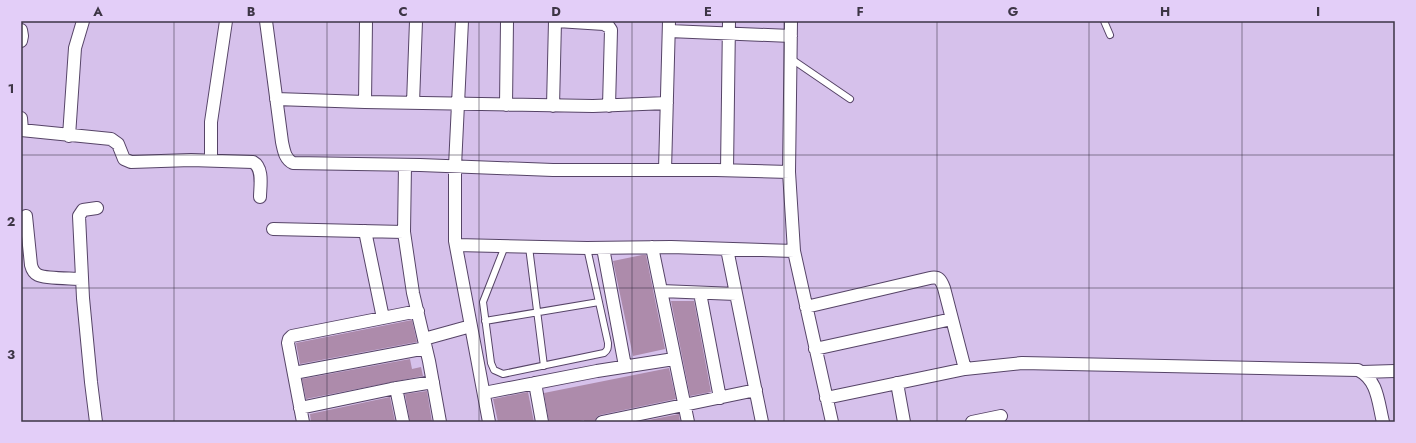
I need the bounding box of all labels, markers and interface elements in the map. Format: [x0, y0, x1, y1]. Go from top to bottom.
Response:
text: A [92, 2, 103, 21]
text: B [247, 2, 256, 21]
text: C [398, 2, 408, 21]
text: D [551, 2, 561, 21]
text: E [704, 2, 712, 21]
text: F [856, 2, 864, 21]
text: G [1008, 2, 1019, 21]
text: H [1160, 2, 1170, 21]
text: I [1316, 2, 1320, 21]
text: 1 [8, 79, 14, 98]
text: 2 [7, 212, 15, 231]
text: 3 [7, 345, 15, 364]

